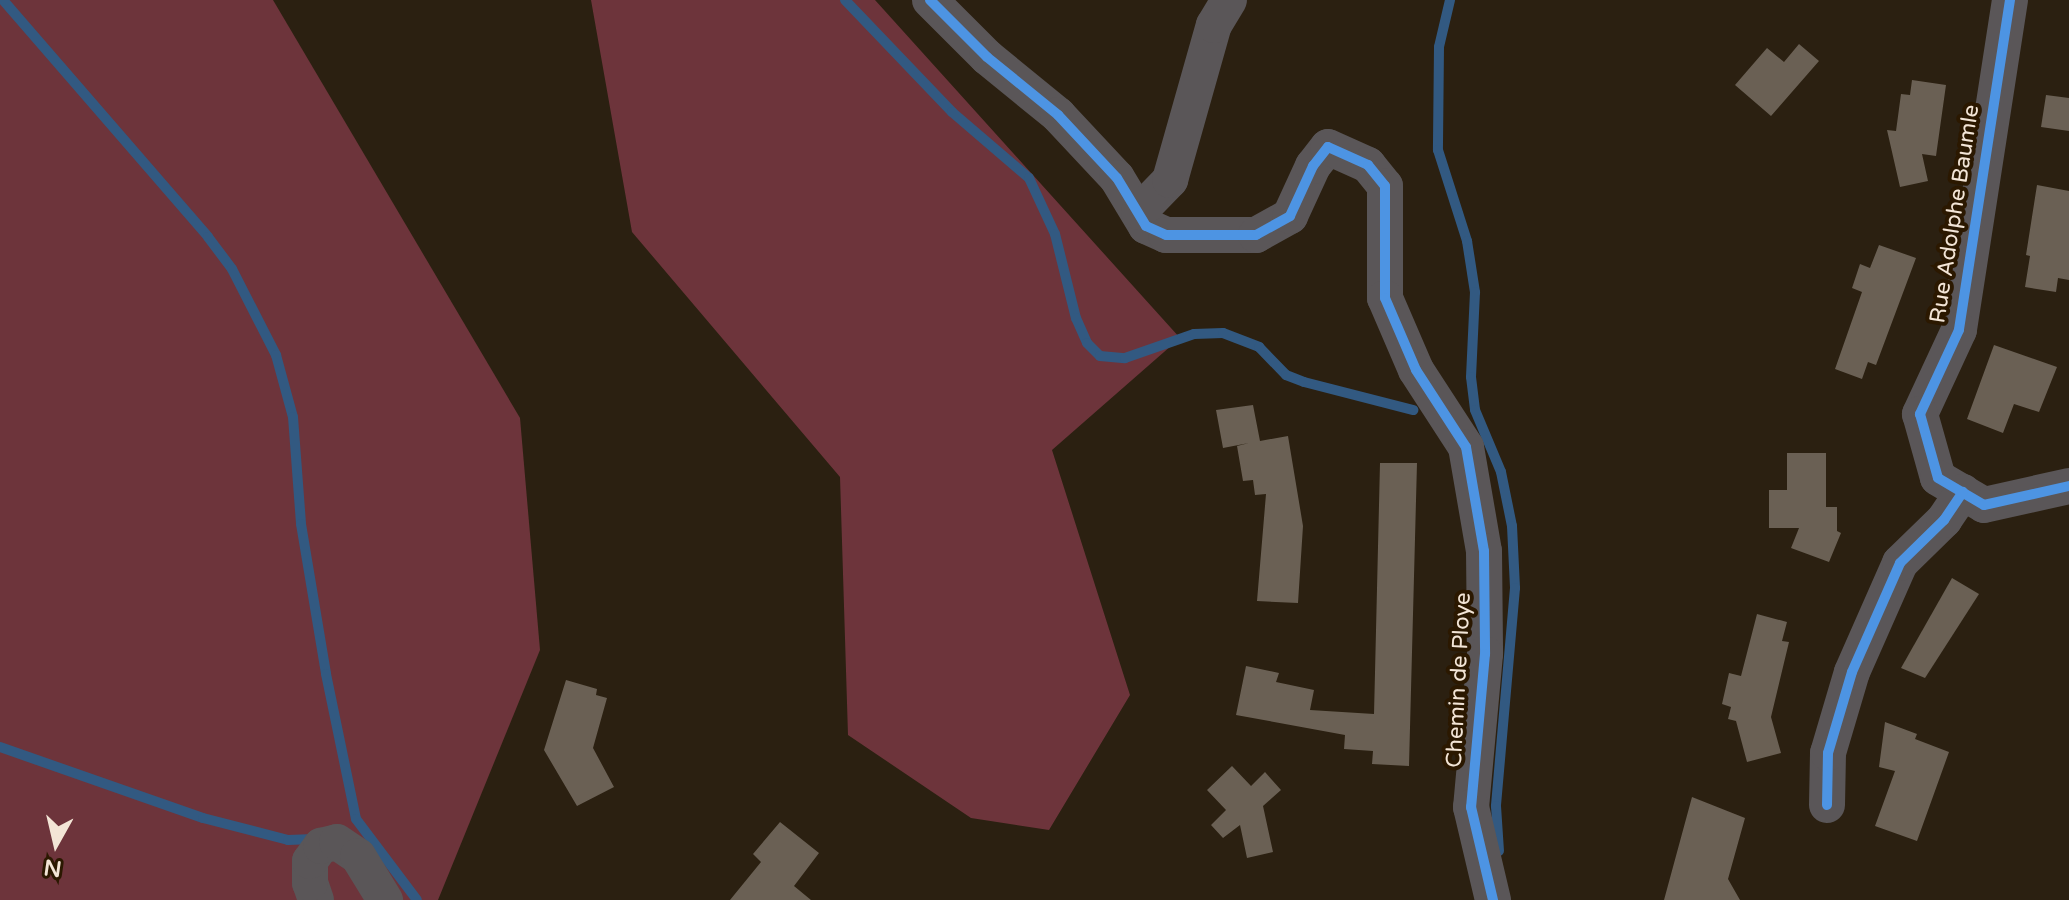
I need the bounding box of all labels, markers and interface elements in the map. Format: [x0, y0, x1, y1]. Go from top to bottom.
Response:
street label: Rue Adolphe Baumle [1925, 103, 1985, 325]
street label: Chemin de Ploye [1441, 592, 1477, 768]
north arrow [16, 804, 96, 884]
text: N [42, 854, 63, 882]

